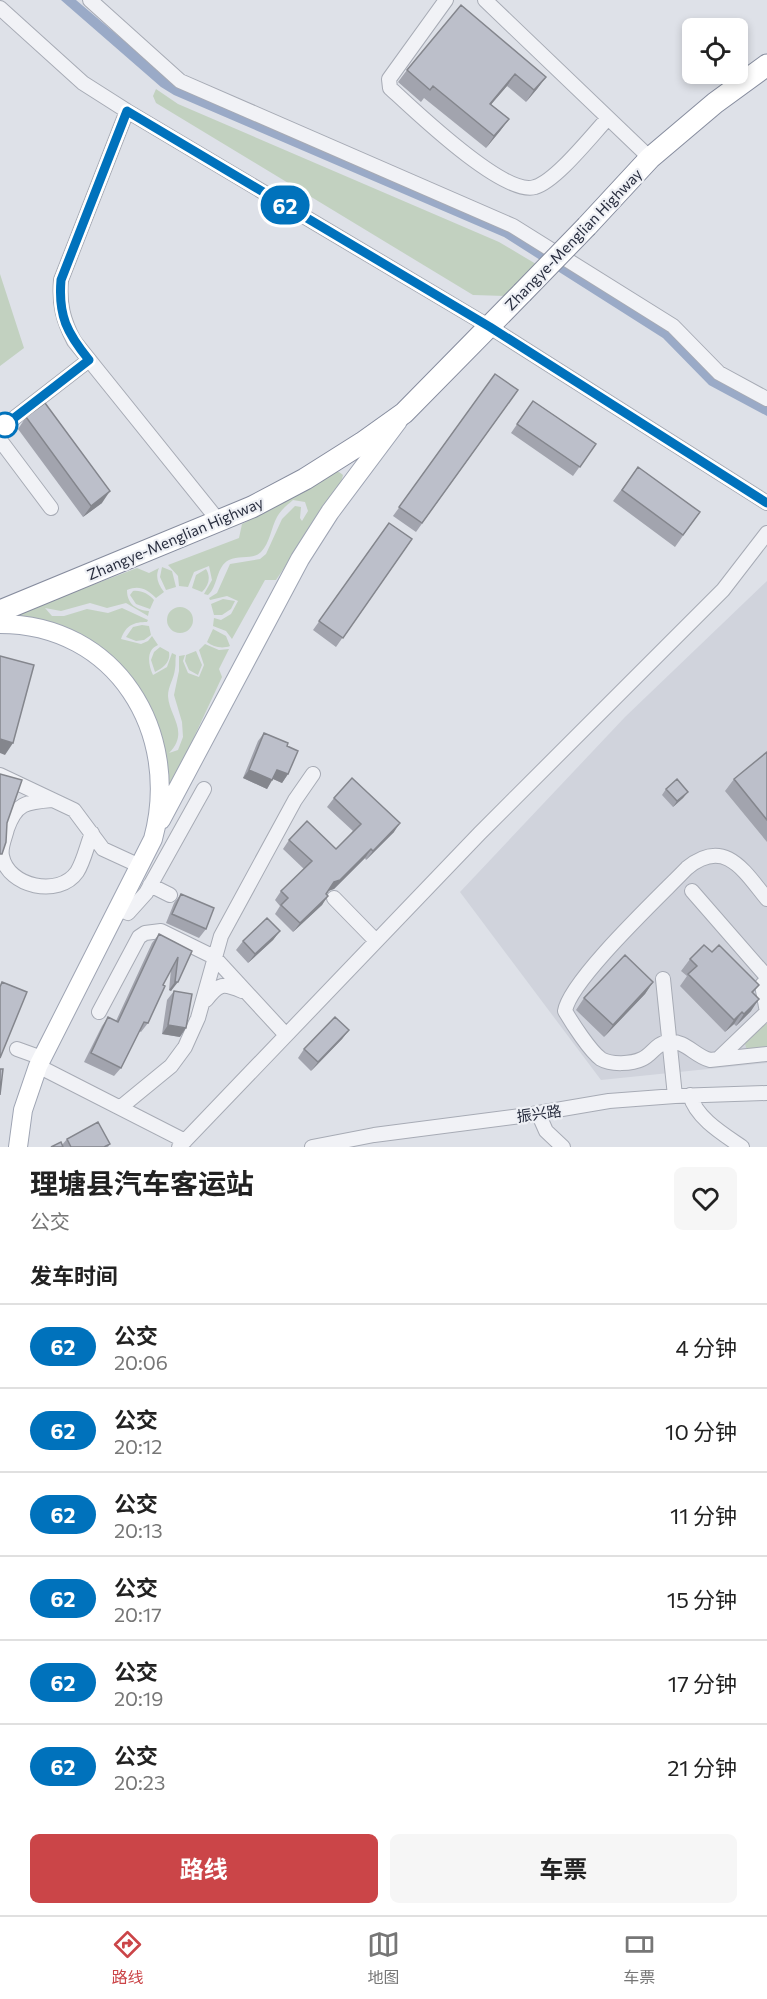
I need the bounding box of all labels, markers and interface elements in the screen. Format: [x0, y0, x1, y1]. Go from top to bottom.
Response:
map controls [682, 18, 748, 84]
button: locate [682, 18, 748, 84]
street label: Zhangye-Menglian Highway [501, 164, 646, 314]
line badge: 62 [258, 186, 312, 224]
text: 62 [273, 193, 297, 218]
unlabelled marker [0, 412, 18, 438]
street label: Zhangye-Menglian Highway [84, 493, 266, 583]
street label: 振兴路 [515, 1101, 563, 1125]
text: 理塘县汽车客运站 [30, 1166, 254, 1200]
button: heart [674, 1167, 737, 1230]
text: 公交 [30, 1209, 70, 1233]
text: 发车时间 [30, 1262, 118, 1289]
text: 公交 [114, 1322, 158, 1349]
text: 62 [51, 1334, 75, 1359]
text: 4 分钟 [676, 1334, 737, 1361]
text: 20:06 [114, 1350, 168, 1374]
text: 公交 [114, 1406, 158, 1433]
text: 62 [51, 1418, 75, 1443]
text: 10 分钟 [665, 1418, 737, 1445]
text: 20:12 [114, 1434, 162, 1458]
text: 公交 [114, 1490, 158, 1517]
text: 62 [51, 1502, 75, 1527]
text: 11 分钟 [670, 1502, 737, 1529]
text: 20:13 [114, 1518, 163, 1542]
text: 公交 [114, 1574, 158, 1601]
text: 62 [51, 1586, 75, 1611]
text: 15 分钟 [667, 1586, 737, 1613]
text: 20:17 [114, 1602, 162, 1626]
text: 公交 [114, 1658, 158, 1685]
text: 62 [51, 1670, 75, 1695]
text: 17 分钟 [668, 1670, 737, 1697]
text: 20:19 [114, 1686, 164, 1710]
text: 公交 [114, 1742, 158, 1769]
text: 62 [51, 1754, 75, 1779]
text: 21 分钟 [667, 1754, 737, 1781]
text: 20:23 [114, 1770, 165, 1794]
button: 路线 [30, 1834, 378, 1903]
button: 车票 [390, 1834, 737, 1903]
tab: 路线 [111, 1928, 144, 1988]
tab: 地图 [367, 1928, 400, 1988]
tab: 车票 [623, 1928, 656, 1988]

